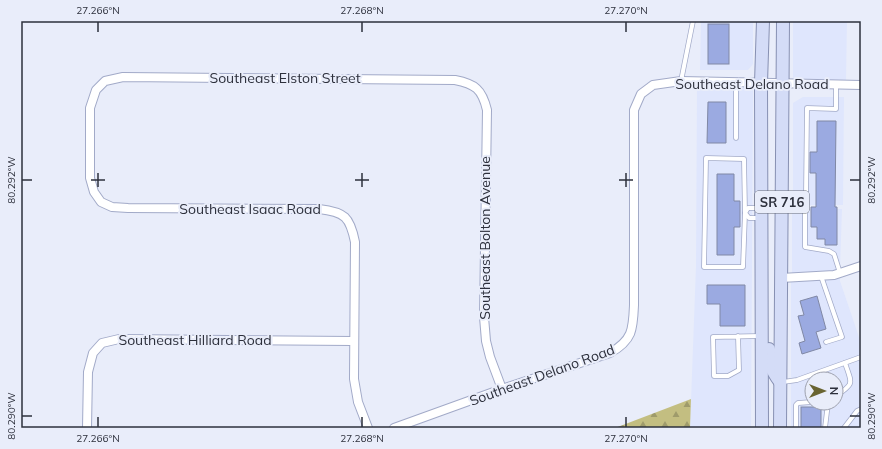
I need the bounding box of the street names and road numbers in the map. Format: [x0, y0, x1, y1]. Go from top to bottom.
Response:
street label: Southeast Elston Street [209, 69, 361, 87]
street label: Southeast Delano Road [675, 75, 829, 93]
street label: Southeast Bolton Avenue [476, 156, 494, 320]
road number: SR 716 [755, 191, 809, 213]
street label: Southeast Isaac Road [179, 200, 321, 218]
street label: Southeast Hilliard Road [118, 331, 272, 349]
street label: Southeast Delano Road [467, 340, 617, 410]

